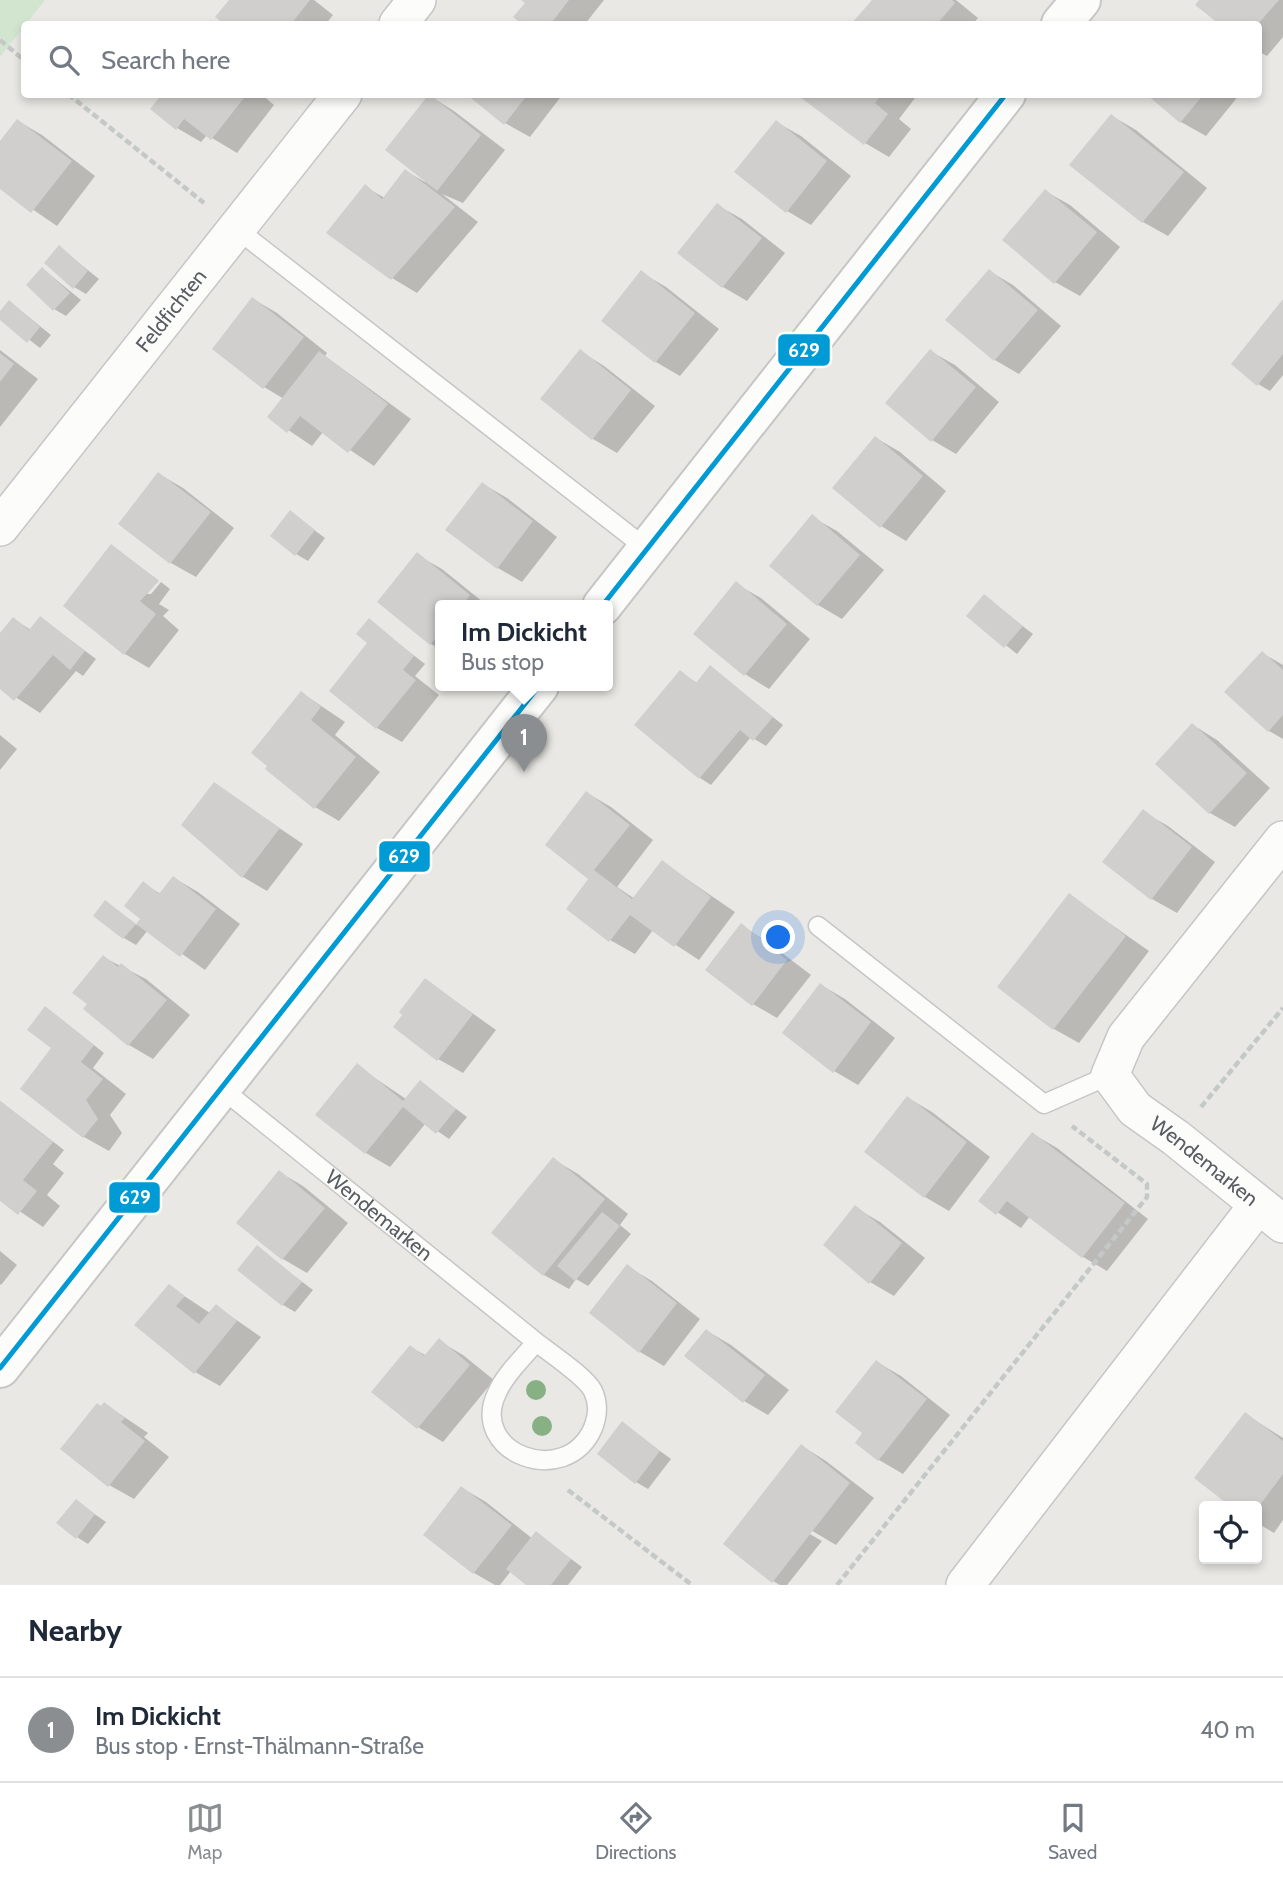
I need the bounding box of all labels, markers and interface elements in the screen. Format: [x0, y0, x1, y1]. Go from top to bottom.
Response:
search box [21, 21, 1262, 98]
icon: search [45, 41, 83, 79]
text: Search here [101, 44, 230, 76]
street label: Feldfichten [130, 264, 212, 357]
line badge: 629 [777, 333, 831, 367]
text: 629 [788, 339, 820, 362]
popup [435, 600, 613, 691]
text: Im Dickicht [461, 616, 587, 648]
text: Bus stop [461, 648, 544, 676]
pin: 1 [501, 714, 547, 772]
line badge: 629 [378, 840, 431, 873]
text: 629 [388, 845, 420, 868]
your location [761, 920, 795, 954]
street label: Wendemarken [1145, 1111, 1263, 1211]
street label: Wendemarken [321, 1164, 438, 1266]
line badge: 629 [108, 1181, 161, 1214]
text: 629 [119, 1186, 151, 1209]
map controls [1199, 1501, 1262, 1564]
button: locate [1199, 1501, 1262, 1564]
text: Nearby [28, 1612, 122, 1649]
text: Im Dickicht [95, 1700, 221, 1732]
text: 1 [47, 1716, 55, 1744]
text: 40 m [1200, 1716, 1255, 1744]
text: Bus stop · Ernst-Thälmann-Straße [95, 1732, 424, 1760]
tab: Map [186, 1799, 224, 1864]
tab: Directions [595, 1799, 676, 1864]
tab: Saved [1048, 1799, 1097, 1864]

